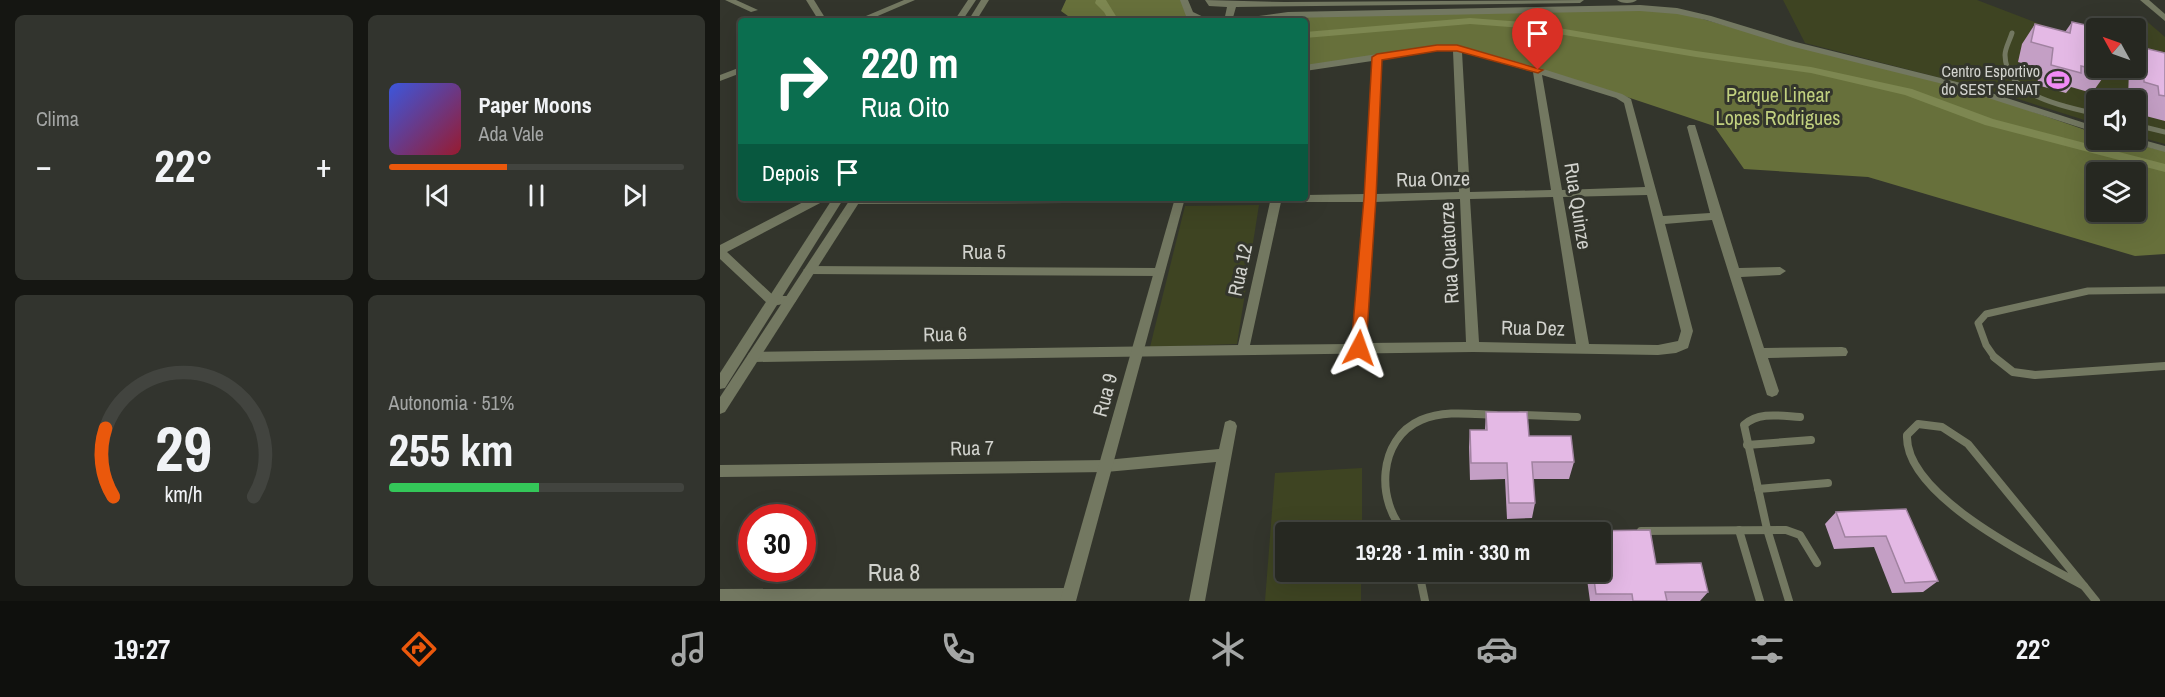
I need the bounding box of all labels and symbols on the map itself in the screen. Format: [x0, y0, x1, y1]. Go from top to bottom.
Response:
pin [1512, 8, 1563, 70]
north arrow [2086, 18, 2146, 78]
place label: Centro Esportivo do SEST SENAT [1941, 60, 2040, 100]
sports icon: Centro Esportivo do SEST SENAT [2045, 67, 2071, 93]
park label: Parque Linear Lopes Rodrigues [1716, 81, 1840, 131]
street label: Rua Quinze [1558, 161, 1599, 251]
street label: Rua Onze [1396, 164, 1470, 193]
street label: Rua Quatorze [1432, 201, 1465, 305]
street label: Rua 5 [962, 238, 1006, 265]
street label: Rua 12 [1221, 241, 1258, 299]
street label: Rua Dez [1501, 313, 1565, 342]
position arrow [1327, 316, 1391, 380]
street label: Rua 6 [923, 320, 967, 347]
street label: Rua 9 [1086, 370, 1123, 420]
street label: Rua 7 [950, 434, 994, 461]
speed limit sign: 30 [738, 504, 816, 582]
street label: Rua 8 [868, 556, 920, 588]

